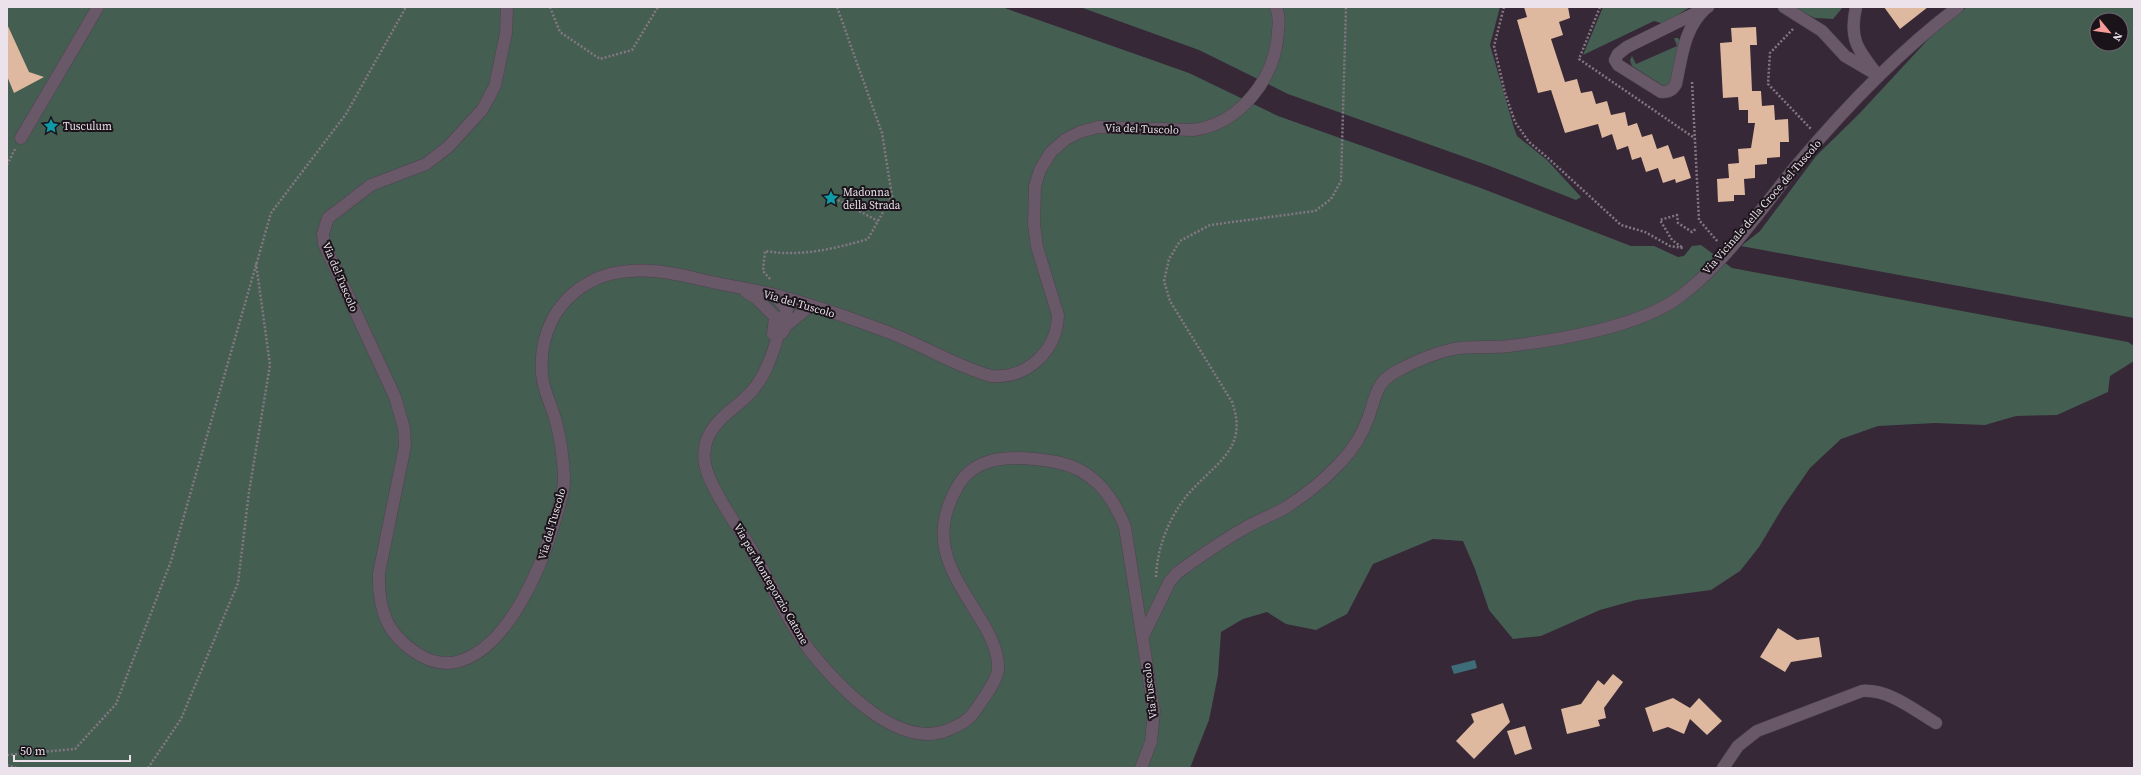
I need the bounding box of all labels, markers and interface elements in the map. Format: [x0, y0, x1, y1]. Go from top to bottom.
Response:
north arrow [2089, 12, 2129, 52]
text: N [2109, 29, 2126, 44]
place icon: Tusculum [42, 117, 60, 135]
place label: Tusculum [63, 119, 112, 134]
street label: Via del Tuscolo [1105, 120, 1179, 138]
street label: Via Vicinale della Croce del Tuscolo [1699, 136, 1825, 278]
place label: Madonna della Strada [843, 185, 901, 213]
place icon: Madonna della Strada [822, 189, 840, 207]
street label: Via del Tuscolo [319, 240, 361, 314]
street label: Via del Tuscolo [761, 287, 837, 321]
street label: Via del Tuscolo [535, 486, 569, 562]
street label: Via per Monteporzio Catone [730, 521, 812, 648]
street label: Via Tuscolo [1139, 662, 1161, 720]
scale bar [14, 737, 130, 763]
text: 50 m [20, 743, 46, 759]

